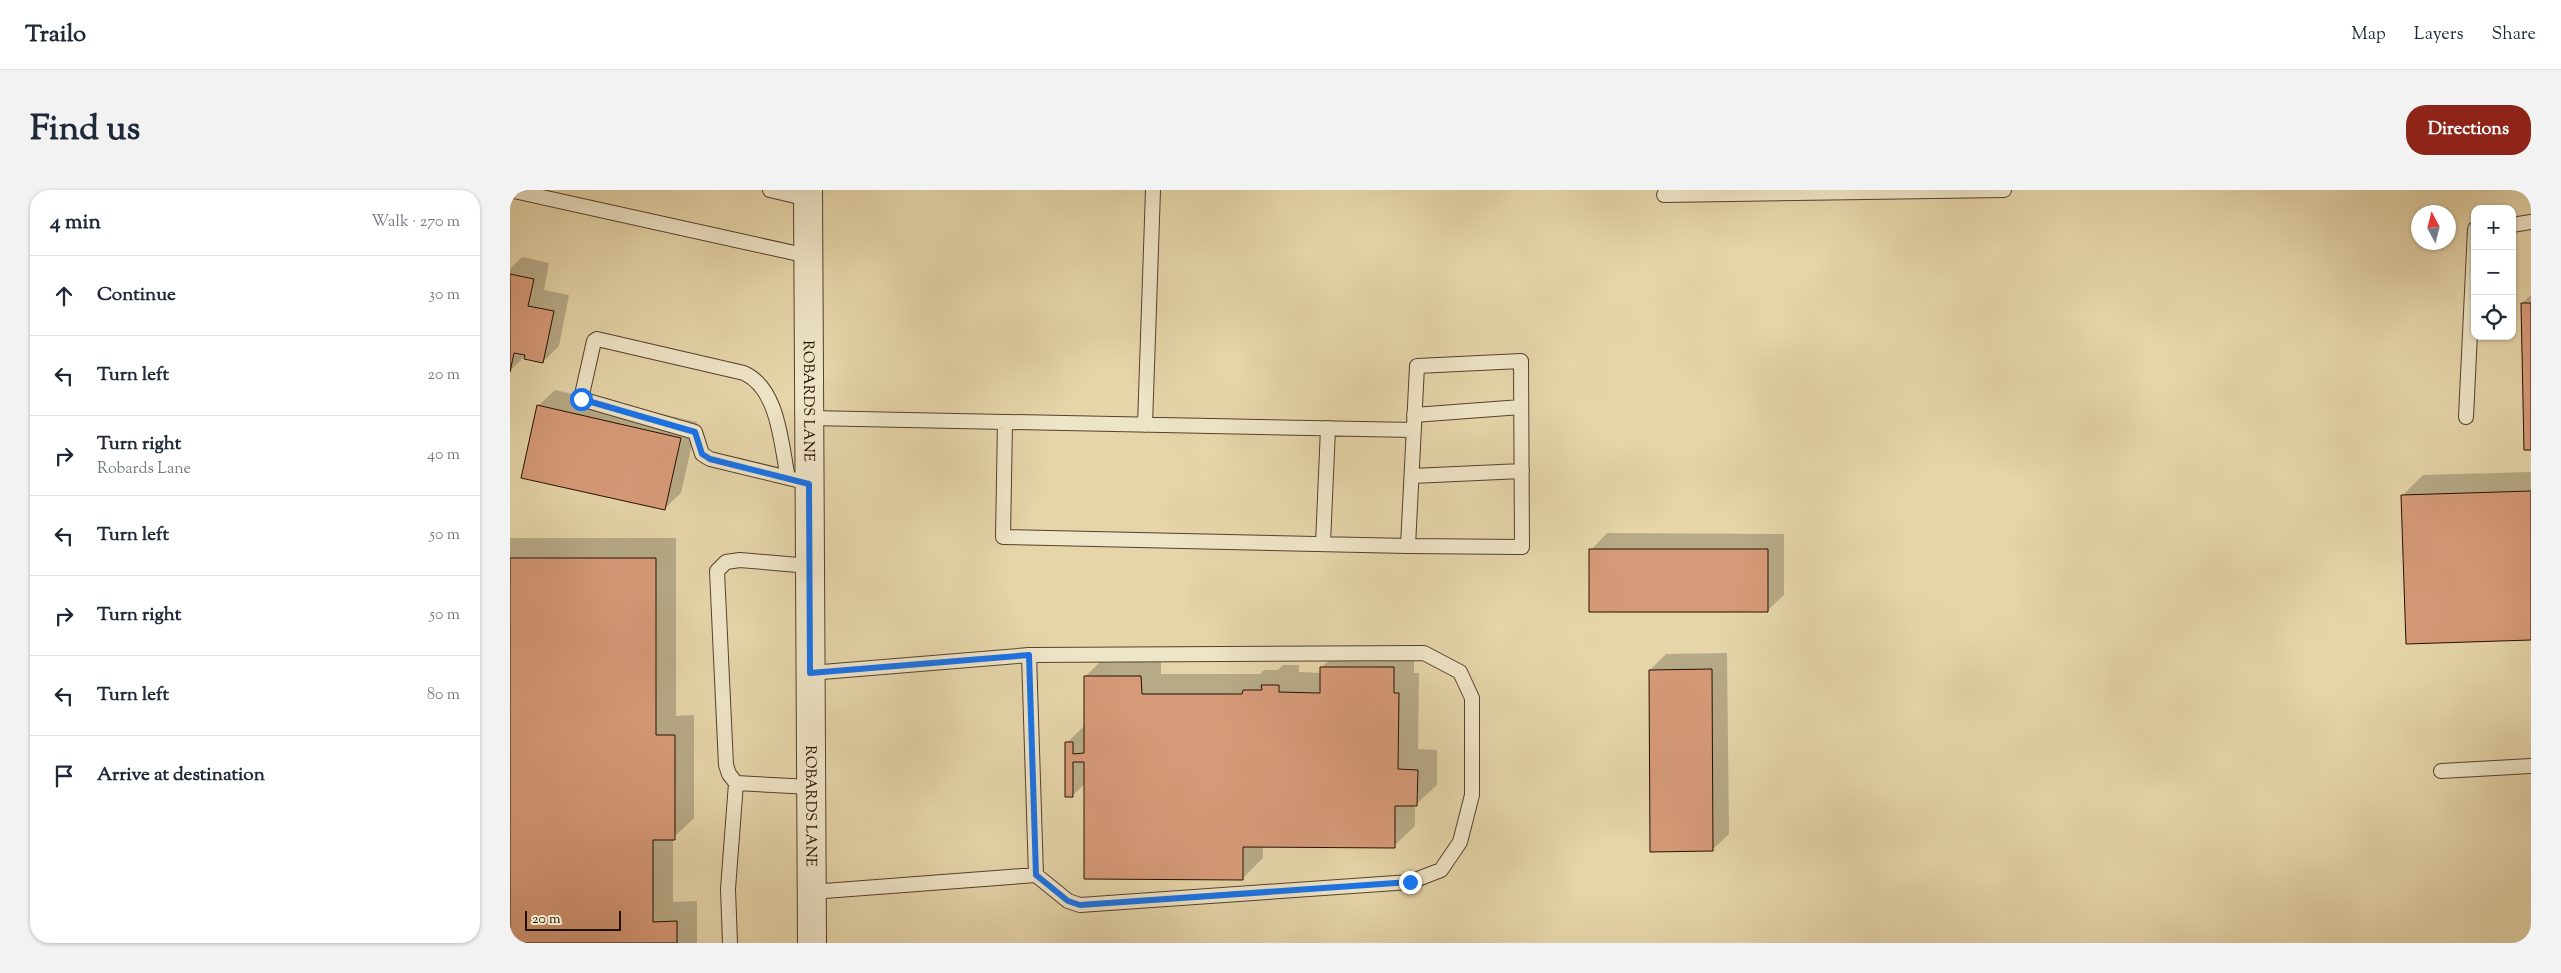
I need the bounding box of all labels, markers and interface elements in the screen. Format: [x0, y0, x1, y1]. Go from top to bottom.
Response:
text: Trailo [25, 18, 86, 52]
text: Map [2351, 22, 2386, 48]
text: Layers [2414, 22, 2464, 48]
text: Share [2492, 22, 2536, 48]
text: Find us [30, 105, 140, 156]
button: Directions [2406, 105, 2531, 155]
north arrow [2411, 205, 2456, 250]
map controls [2471, 205, 2516, 340]
button: + [2471, 205, 2516, 250]
text: 4 min [50, 208, 101, 238]
text: Walk · 270 m [371, 211, 460, 234]
button: − [2471, 250, 2516, 295]
icon: ahead [50, 282, 78, 310]
text: Continue [97, 282, 176, 309]
text: 30 m [429, 284, 460, 307]
button: locate [2471, 295, 2516, 340]
street label: ROBARDS LANE [797, 340, 818, 462]
icon: left [50, 362, 78, 390]
text: Turn left [97, 362, 169, 389]
text: 20 m [427, 364, 460, 387]
route start [570, 388, 593, 411]
text: Turn right [97, 431, 181, 458]
icon: right [50, 442, 78, 470]
text: 40 m [427, 444, 460, 467]
text: Robards Lane [97, 458, 191, 481]
icon: left [50, 522, 78, 550]
text: Turn left [97, 522, 169, 549]
text: 50 m [429, 524, 460, 547]
icon: right [50, 602, 78, 630]
text: Turn right [97, 602, 181, 629]
text: 50 m [429, 604, 460, 627]
icon: left [50, 682, 78, 710]
text: Turn left [97, 682, 169, 709]
text: 80 m [427, 684, 460, 707]
street label: ROBARDS LANE [799, 745, 821, 867]
icon: arrive [50, 762, 78, 790]
text: Arrive at destination [97, 762, 265, 789]
route end [1399, 871, 1422, 894]
scale bar [525, 908, 621, 931]
text: 20 m [532, 910, 561, 930]

